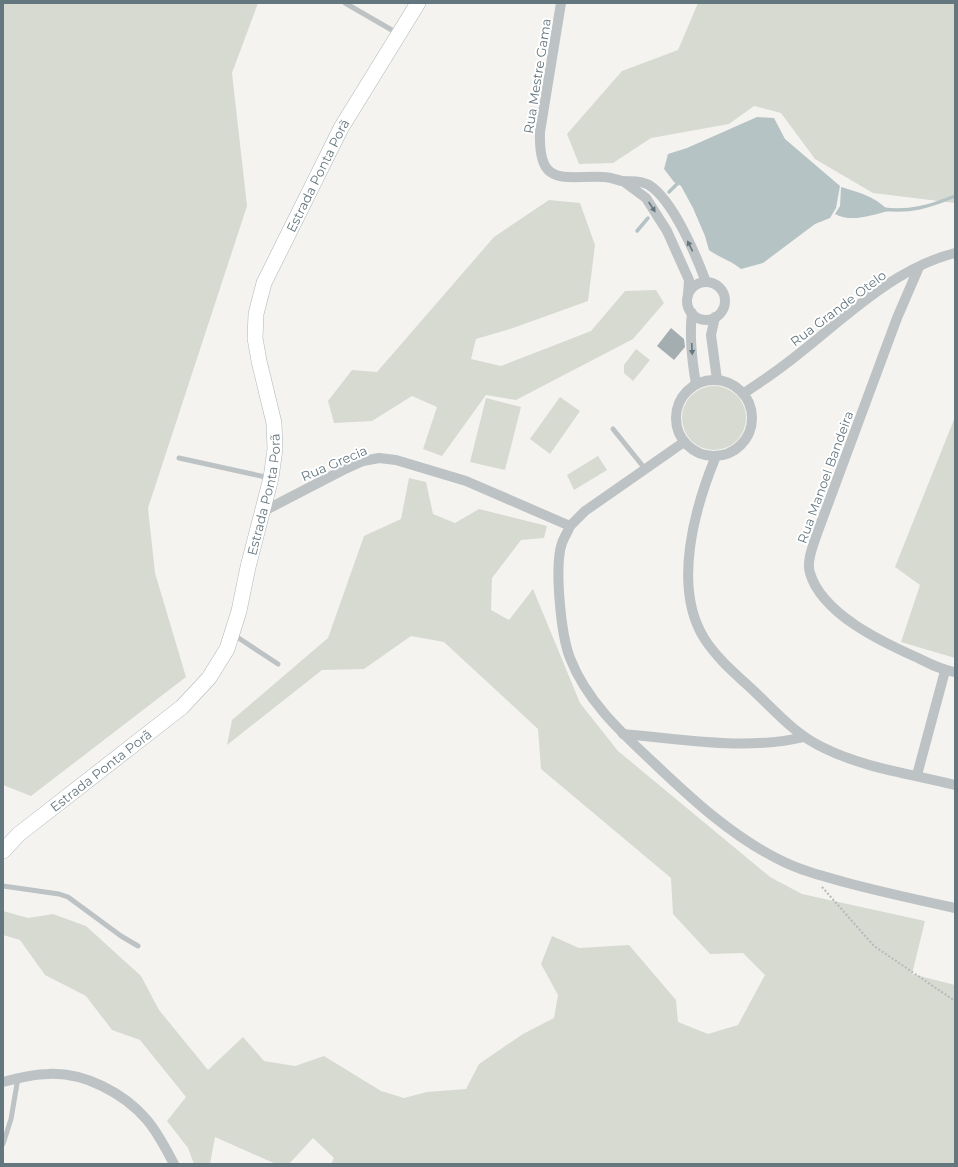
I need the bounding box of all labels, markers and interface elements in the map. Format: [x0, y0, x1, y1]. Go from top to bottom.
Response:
street label: Rua Mestre Gama [520, 17, 554, 135]
street label: Estrada Ponta Porã [283, 116, 353, 235]
one-way arrow [648, 201, 656, 212]
one-way arrow [687, 240, 693, 252]
street label: Rua Grande Otelo [787, 267, 889, 349]
one-way arrow [688, 343, 695, 355]
street label: Rua Manoel Bandeira [794, 409, 856, 545]
street label: Estrada Ponta Porã [243, 433, 283, 557]
street label: Rua Grecia [298, 442, 370, 484]
street label: Estrada Ponta Porã [47, 726, 155, 815]

